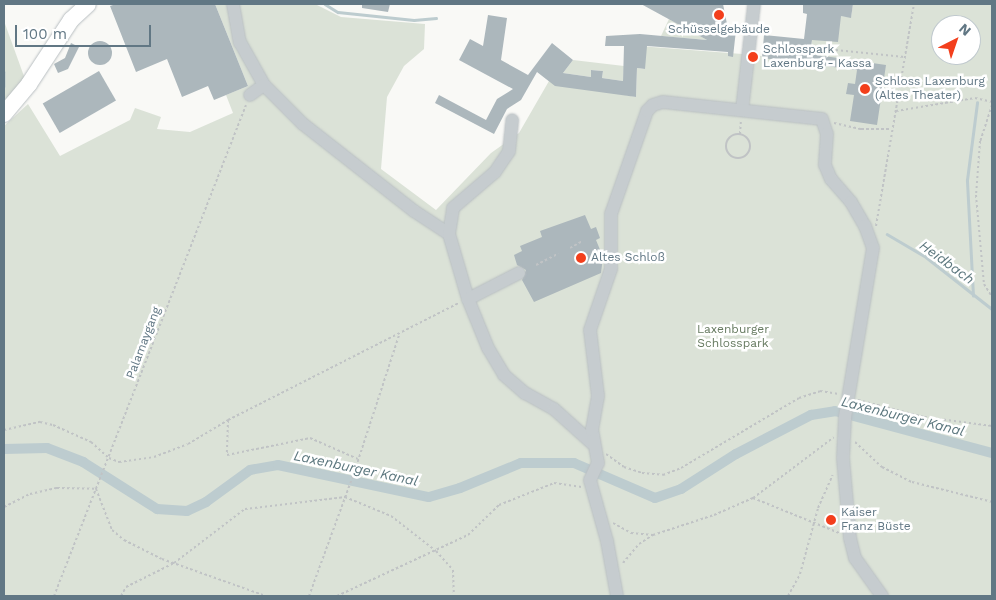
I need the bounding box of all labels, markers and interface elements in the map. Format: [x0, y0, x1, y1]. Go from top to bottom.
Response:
marker: Schüsselgebäude [713, 9, 725, 21]
scale bar [18, 15, 154, 47]
north arrow [931, 15, 981, 65]
text: N [956, 20, 974, 39]
place label: Schüsselgebäude [668, 23, 770, 37]
text: 100 m [23, 25, 67, 43]
place label: Schlosspark Laxenburg - Kassa [763, 43, 872, 71]
marker: Schlosspark Laxenburg - Kassa [747, 51, 759, 63]
place label: Schloss Laxenburg (Altes Theater) [875, 75, 985, 103]
marker: Schloss Laxenburg (Altes Theater) [859, 83, 871, 95]
water label: Heidbach [916, 237, 978, 287]
place label: Altes Schloß [591, 251, 665, 265]
marker: Altes Schloß [575, 252, 587, 264]
street label: Palamaygang [124, 305, 164, 381]
park label: Laxenburger Schlosspark [697, 323, 769, 351]
water label: Laxenburger Kanal [839, 393, 967, 439]
water label: Laxenburger Kanal [292, 447, 420, 489]
place label: Kaiser Franz Büste [841, 506, 911, 534]
marker: Kaiser Franz Büste [825, 514, 837, 526]

